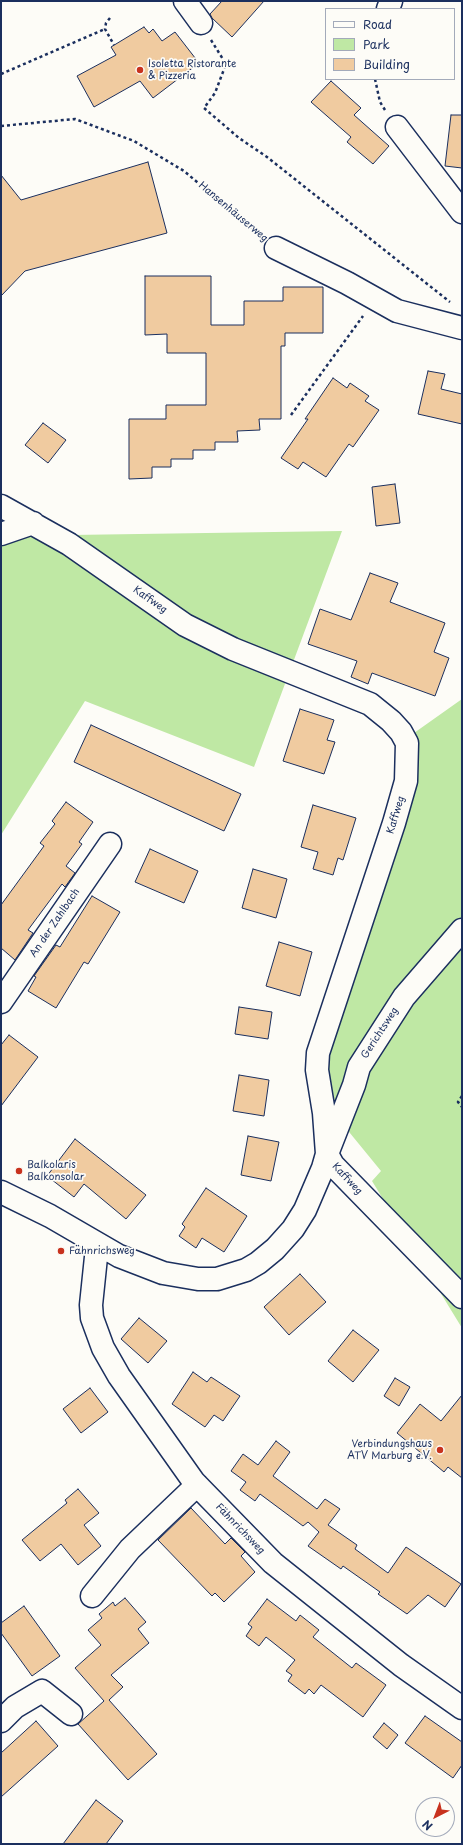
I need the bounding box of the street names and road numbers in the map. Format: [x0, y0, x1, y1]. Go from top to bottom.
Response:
street label: Hansenhäuserweg [196, 179, 270, 245]
street label: Kaffweg [131, 584, 169, 616]
street label: Kaffweg [385, 795, 407, 835]
street label: An der Zahlbach [28, 886, 82, 960]
street label: Gerichtsweg [359, 1005, 401, 1061]
street label: Kaffweg [329, 1161, 365, 1197]
street label: Fähnrichsweg [213, 1501, 267, 1557]

